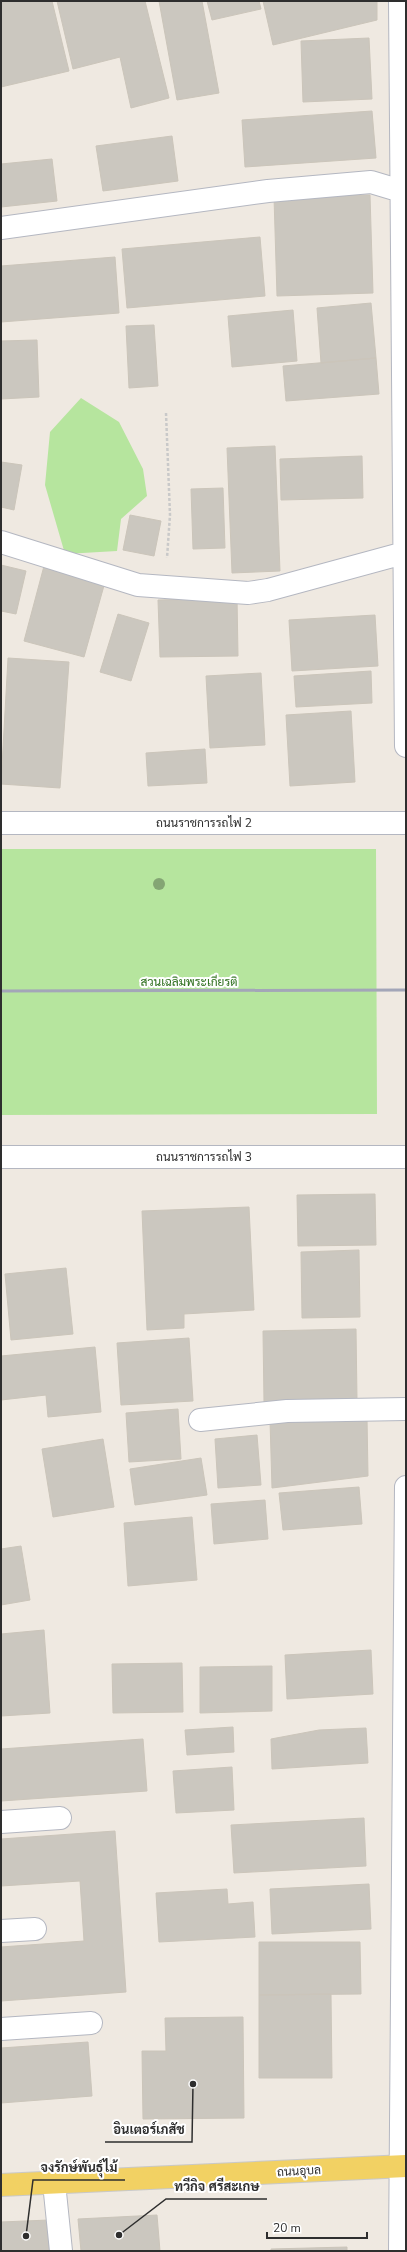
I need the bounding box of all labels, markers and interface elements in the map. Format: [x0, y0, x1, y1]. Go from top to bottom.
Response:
street label: ถนนราชการรถไฟ 2 [156, 815, 252, 831]
park label: สวนเฉลิมพระเกียรติ [140, 974, 238, 990]
street label: ถนนราชการรถไฟ 3 [156, 1149, 252, 1165]
callout: อินเตอร์เภสัช [105, 2117, 192, 2142]
text: อินเตอร์เภสัช [113, 2120, 185, 2139]
callout: จงรักษ์พันธุ์ไม้ [33, 2155, 125, 2180]
text: จงรักษ์พันธุ์ไม้ [41, 2158, 118, 2178]
street label: ถนนอุบล [277, 2162, 321, 2181]
callout: ทวีกิจ ศรีสะเกษ [166, 2174, 267, 2199]
text: ทวีกิจ ศรีสะเกษ [174, 2177, 260, 2196]
scale bar [267, 2214, 367, 2240]
text: 20 m [273, 2220, 301, 2236]

